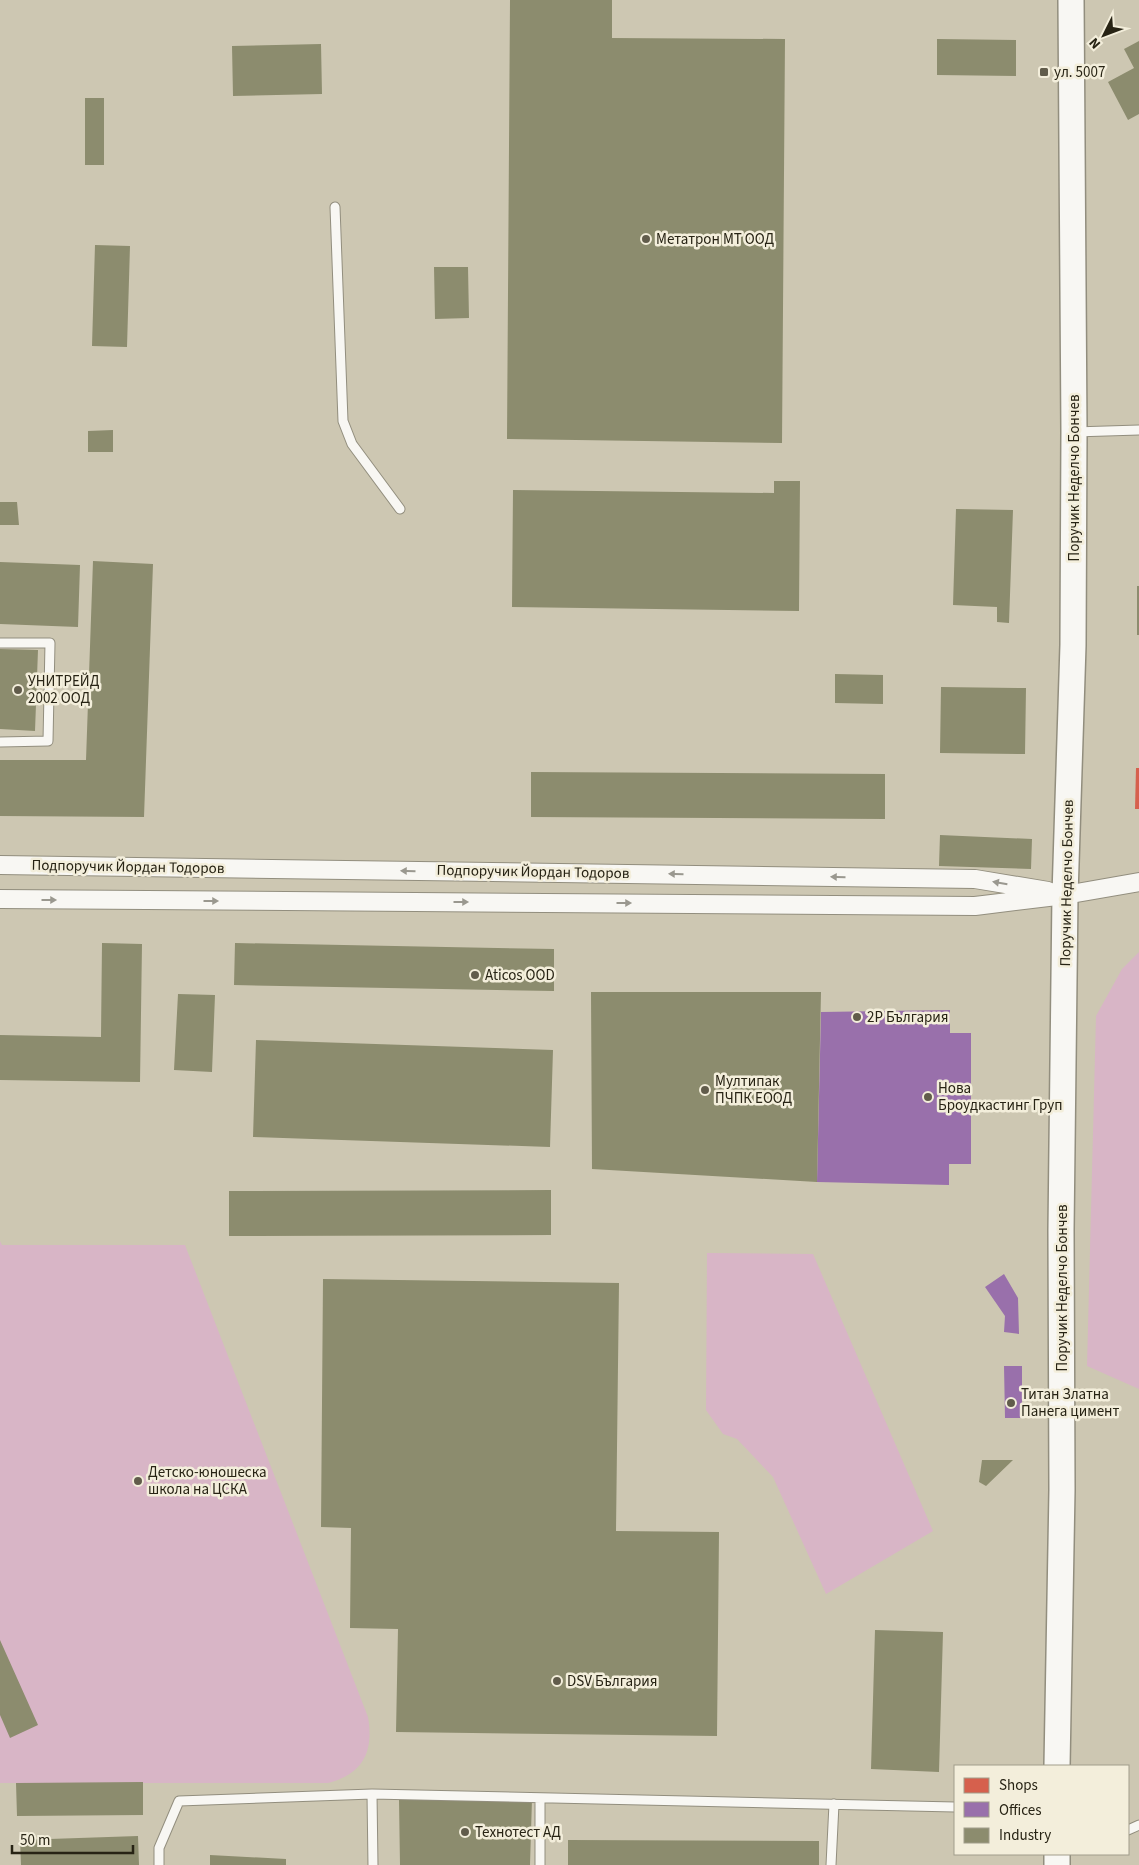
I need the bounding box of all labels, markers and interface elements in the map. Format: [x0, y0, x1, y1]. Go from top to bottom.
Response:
north arrow [1079, 10, 1129, 60]
text: N [1085, 33, 1106, 53]
place label: ул. 5007 [1054, 62, 1105, 83]
marker: ул. 5007 [1038, 66, 1050, 78]
place label: Метатрон МТ ООД [656, 229, 774, 250]
marker: Метатрон МТ ООД [640, 233, 652, 245]
street label: Поручик Неделчо Бончев [1064, 394, 1085, 562]
place label: УНИТРЕЙД 2002 ООД [28, 671, 100, 709]
marker: УНИТРЕЙД 2002 ООД [12, 684, 24, 696]
street label: Поручик Неделчо Бончев [1055, 799, 1079, 967]
street label: Подпоручик Йордан Тодоров [31, 855, 225, 879]
street label: Подпоручик Йордан Тодоров [436, 860, 630, 884]
one-way arrow [400, 867, 416, 875]
one-way arrow [667, 870, 683, 878]
one-way arrow [830, 873, 846, 881]
one-way arrow [992, 879, 1008, 887]
one-way arrow [41, 896, 57, 904]
one-way arrow [203, 897, 219, 905]
one-way arrow [453, 898, 469, 906]
one-way arrow [616, 899, 632, 907]
place label: Aticos OOD [485, 965, 555, 986]
marker: Aticos OOD [469, 969, 481, 981]
place label: 2Р България [867, 1007, 949, 1028]
marker: 2Р България [851, 1011, 863, 1023]
place label: Мултипак ПЧПК ЕООД [715, 1071, 792, 1109]
place label: Нова Броудкастинг Груп [938, 1078, 1063, 1116]
marker: Мултипак ПЧПК ЕООД [699, 1084, 711, 1096]
marker: Нова Броудкастинг Груп [922, 1091, 934, 1103]
street label: Поручик Неделчо Бончев [1052, 1204, 1073, 1372]
place label: Титан Златна Панега цимент [1021, 1384, 1120, 1422]
marker: Титан Златна Панега цимент [1005, 1397, 1017, 1409]
place label: Детско-юношеска школа на ЦСКА [148, 1462, 267, 1500]
marker: Детско-юношеска школа на ЦСКА [132, 1475, 144, 1487]
place label: DSV България [567, 1671, 658, 1692]
marker: DSV България [551, 1675, 563, 1687]
legend [954, 1765, 1129, 1855]
text: Shops [999, 1775, 1038, 1796]
text: Offices [999, 1800, 1042, 1821]
scale bar [12, 1822, 134, 1854]
place label: Технотест АД [475, 1822, 561, 1843]
text: Industry [999, 1825, 1051, 1846]
marker: Технотест АД [459, 1826, 471, 1838]
text: 50 m [20, 1830, 50, 1851]

